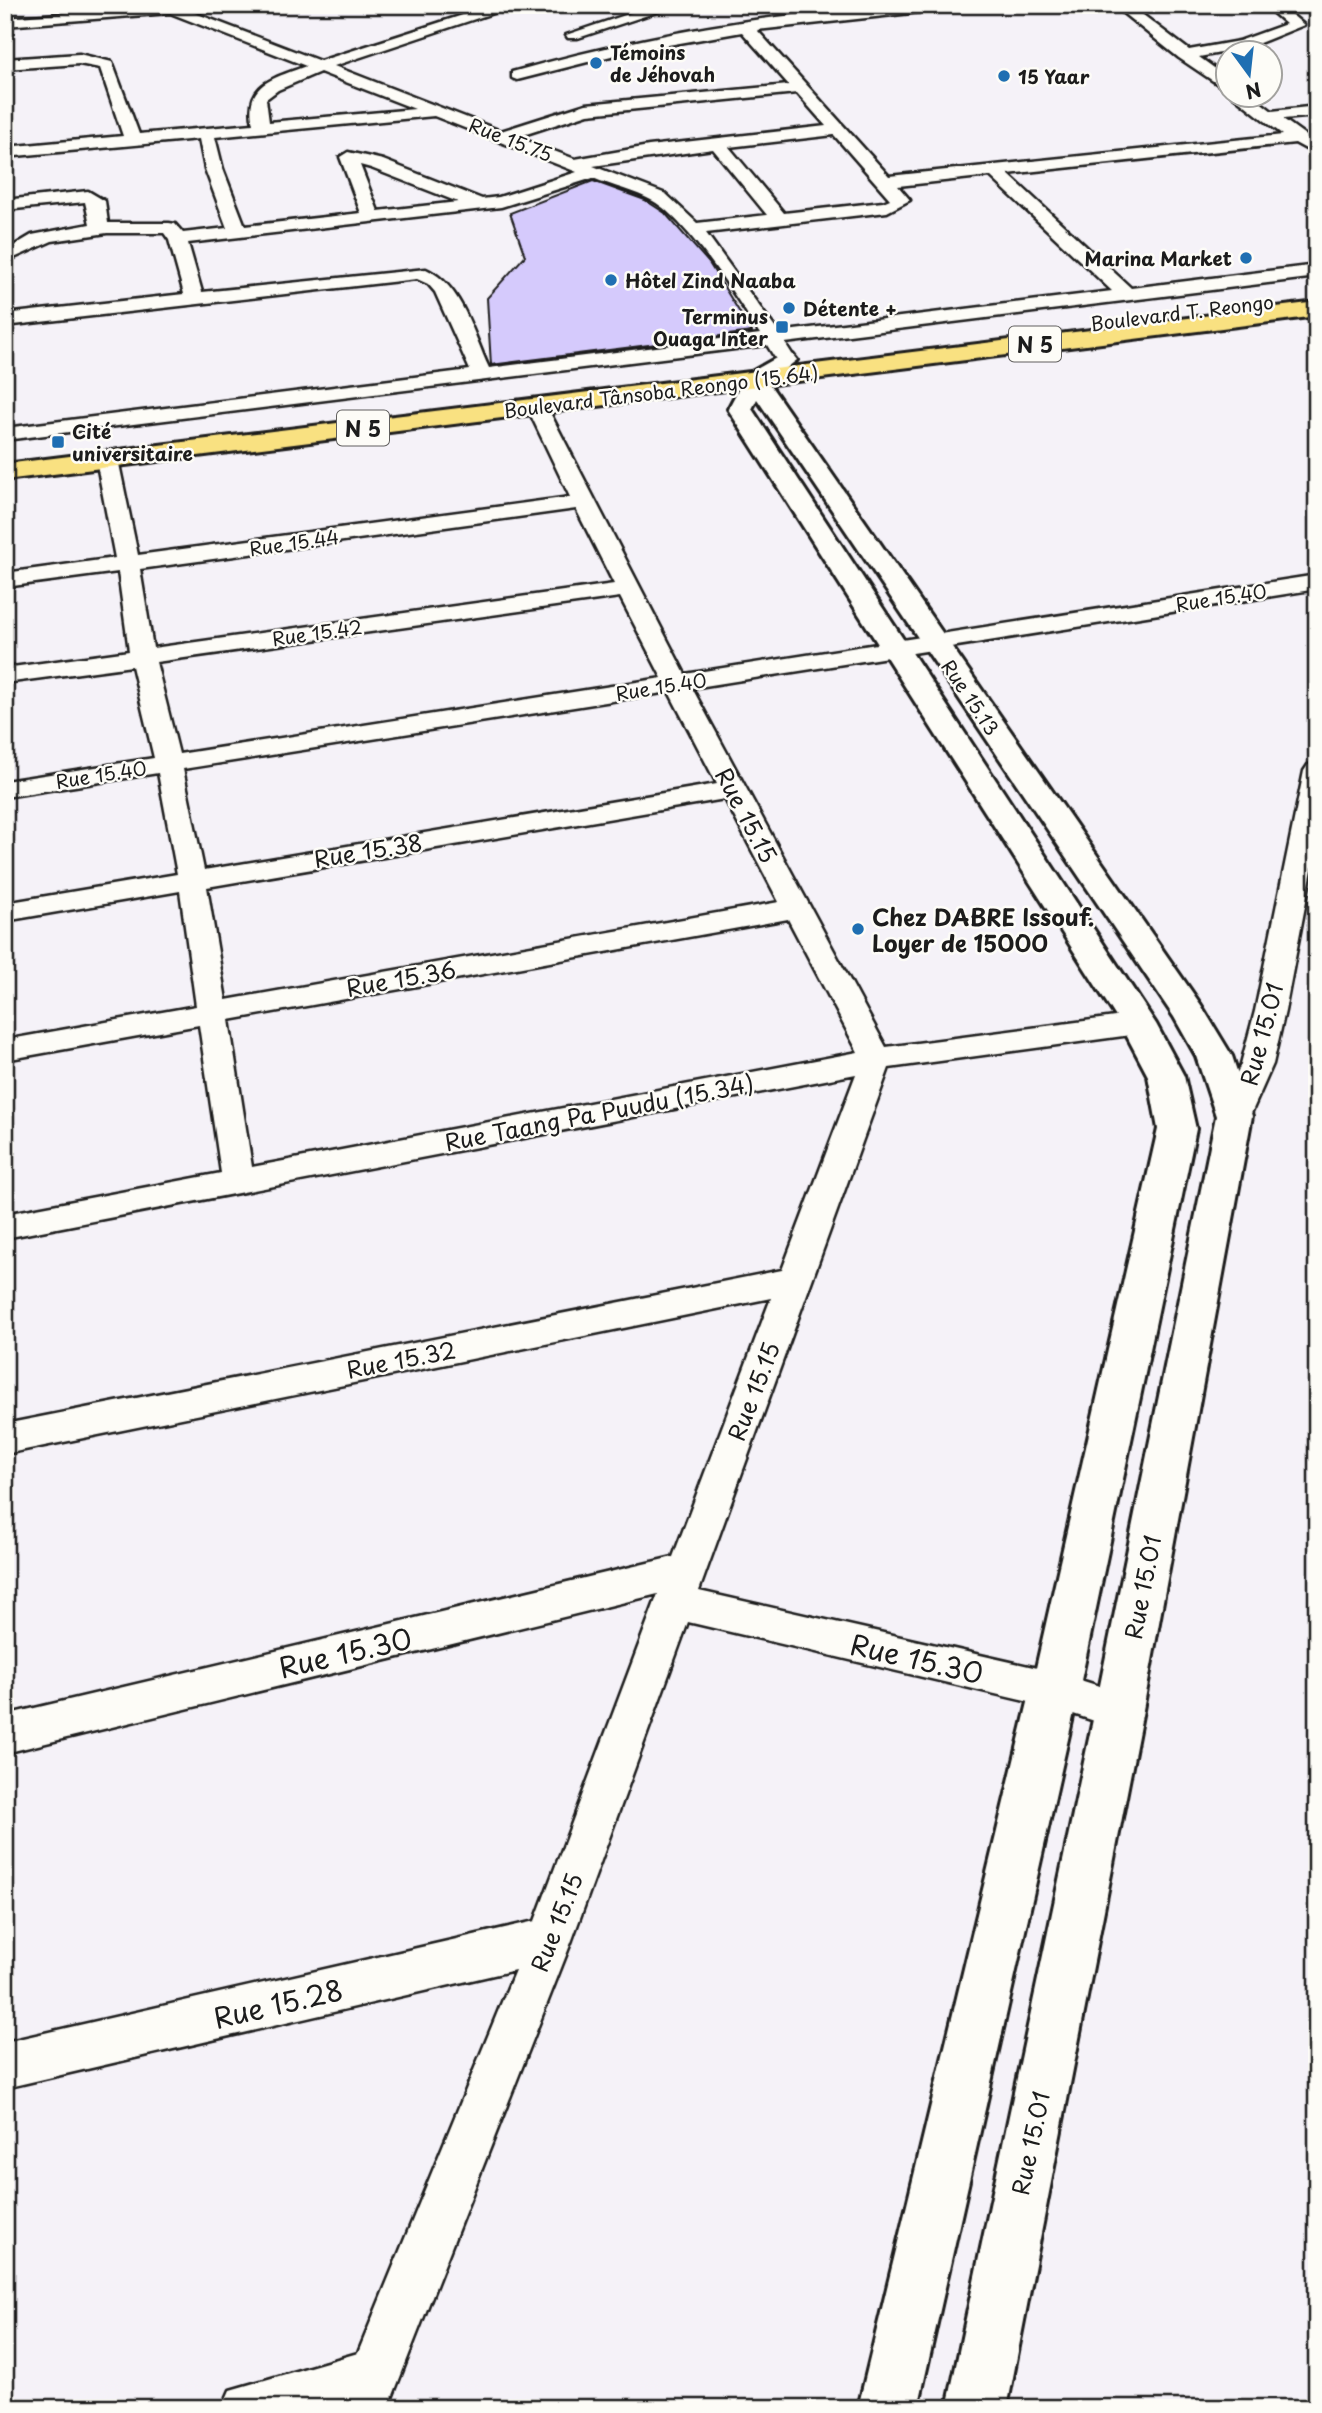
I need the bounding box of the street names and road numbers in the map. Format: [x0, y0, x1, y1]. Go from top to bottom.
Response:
street label: Rue 15.75 [465, 110, 557, 168]
street label: Boulevard T. Reongo [1089, 287, 1275, 337]
road number: N 5 [1009, 326, 1061, 362]
street label: Boulevard Tânsoba Reongo (15.64) [502, 358, 820, 424]
road number: N 5 [337, 410, 389, 446]
street label: Rue 15.44 [247, 522, 341, 562]
street label: Rue 15.40 [1174, 576, 1268, 618]
street label: Rue 15.42 [270, 612, 364, 652]
street label: Rue 15.13 [935, 654, 1007, 740]
street label: Rue 15.40 [614, 665, 708, 707]
street label: Rue 15.40 [54, 753, 148, 795]
street label: Rue 15.15 [707, 761, 787, 869]
street label: Rue 15.38 [311, 824, 425, 876]
street label: Rue 15.36 [343, 951, 459, 1005]
street label: Rue 15.01 [1230, 979, 1292, 1089]
street label: Rue Taang Pa Puudu (15.34) [442, 1065, 756, 1159]
street label: Rue 15.32 [343, 1331, 459, 1387]
street label: Rue 15.15 [718, 1336, 788, 1446]
street label: Rue 15.01 [1115, 1532, 1169, 1642]
street label: Rue 15.30 [274, 1616, 416, 1688]
street label: Rue 15.30 [846, 1622, 988, 1694]
street label: Rue 15.15 [521, 1867, 591, 1977]
street label: Rue 15.28 [209, 1967, 347, 2039]
street label: Rue 15.01 [1002, 2088, 1058, 2198]

